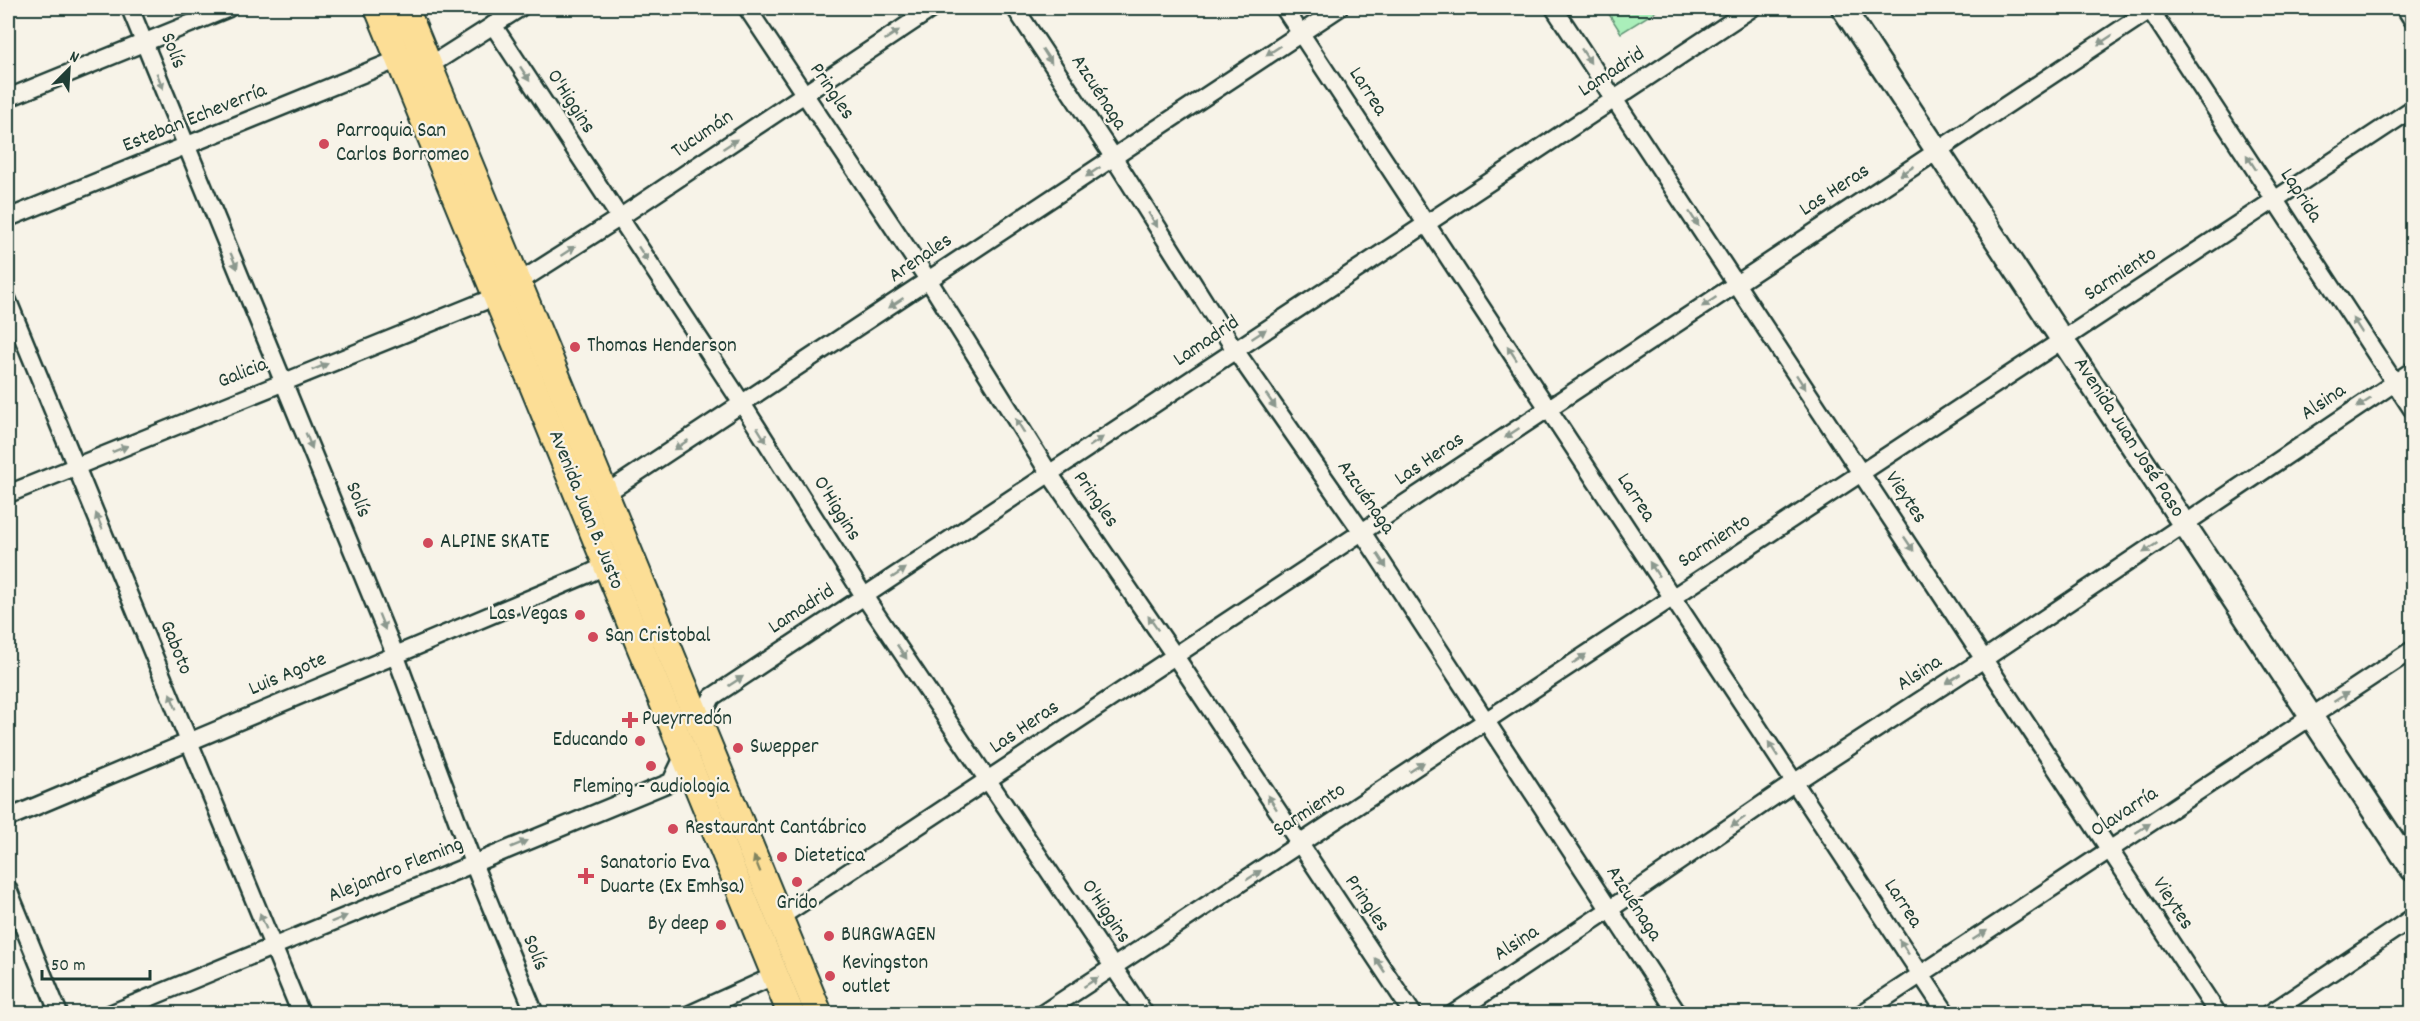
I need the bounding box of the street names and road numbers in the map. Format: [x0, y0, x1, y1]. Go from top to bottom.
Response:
street label: Solís [151, 29, 193, 73]
street label: Lamadrid [1573, 40, 1651, 106]
street label: Azcuénaga [1062, 49, 1134, 138]
street label: Pringles [801, 57, 861, 127]
street label: Larrea [1340, 62, 1395, 123]
street label: O'Higgins [538, 64, 602, 140]
street label: Esteban Echeverría [118, 76, 273, 162]
street label: Tucumán [666, 103, 740, 167]
street label: Las Heras [1794, 157, 1876, 225]
street label: Laprida [2271, 163, 2329, 230]
street label: Arenales [883, 227, 959, 291]
street label: Sarmiento [2079, 240, 2163, 310]
street label: Lamadrid [1168, 309, 1246, 375]
street label: Galicia [214, 350, 274, 398]
street label: Avenida Juan José Paso [2065, 352, 2191, 524]
street label: Alsina [2295, 376, 2354, 429]
street label: Avenida Juan B. Justo [539, 426, 631, 594]
street label: Las Heras [1389, 426, 1471, 494]
street label: Azcuénaga [1328, 455, 1402, 542]
street label: Pringles [1065, 466, 1125, 534]
street label: Vieytes [1876, 466, 1934, 530]
street label: Larrea [1608, 468, 1663, 529]
street label: O'Higgins [804, 471, 868, 547]
street label: Solís [336, 478, 378, 522]
street label: Sarmiento [1673, 507, 1757, 577]
street label: Lamadrid [763, 577, 841, 643]
street label: Gaboto [151, 616, 199, 680]
street label: Luis Agote [244, 645, 332, 705]
street label: Alsina [1891, 648, 1950, 700]
street label: Las Heras [984, 694, 1066, 762]
street label: Sarmiento [1268, 776, 1352, 846]
street label: Olavarría [2085, 779, 2165, 846]
street label: Alejandro Fleming [324, 830, 468, 912]
street label: Azcuénaga [1597, 860, 1669, 949]
street label: Pringles [1336, 869, 1396, 939]
street label: Vieytes [2144, 872, 2200, 936]
street label: O'Higgins [1073, 874, 1137, 950]
street label: Larrea [1875, 874, 1930, 935]
street label: Alsina [1488, 918, 1547, 970]
street label: Solís [513, 931, 555, 975]

